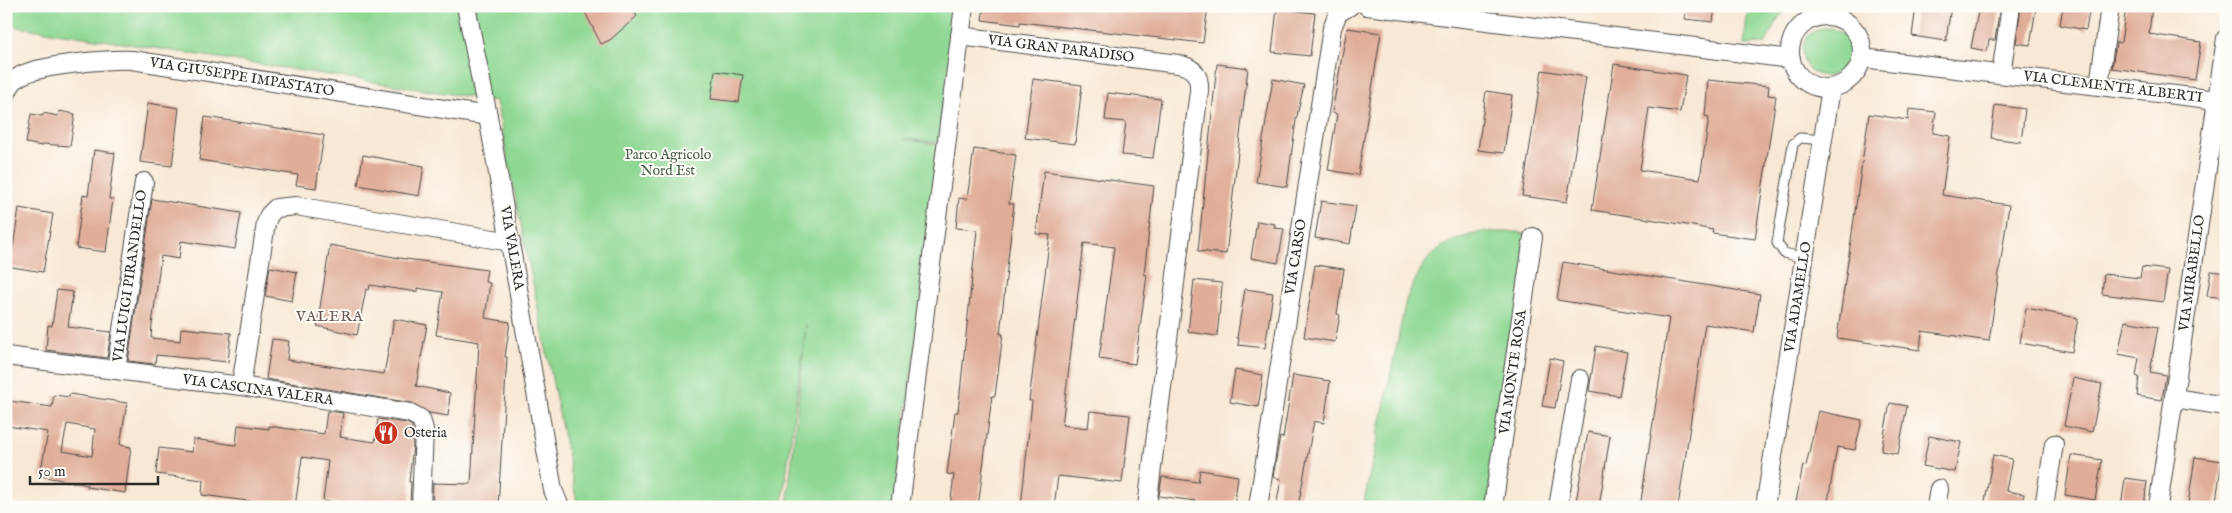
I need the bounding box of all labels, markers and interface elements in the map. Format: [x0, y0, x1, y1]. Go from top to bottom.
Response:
street label: VIA GRAN PARADISO [986, 31, 1135, 67]
street label: VIA GIUSEPPE IMPASTATO [147, 53, 336, 101]
street label: VIA CLEMENTE ALBERTI [2021, 67, 2204, 107]
park label: Parco Agricolo Nord Est [625, 146, 712, 180]
street label: VIA LUIGI PIRANDELLO [109, 188, 151, 364]
street label: VIA VALERA [496, 203, 528, 292]
street label: VIA MIRABELLO [2175, 213, 2209, 333]
street label: VIA CARSO [1281, 217, 1311, 297]
street label: VIA ADAMELLO [1780, 240, 1816, 355]
district label: VALERA [295, 307, 364, 326]
street label: VIA MONTE ROSA [1495, 308, 1531, 437]
street label: VIA CASCINA VALERA [180, 370, 335, 410]
restaurant icon: Osteria [373, 420, 399, 446]
place label: Osteria [404, 424, 448, 442]
scale bar [30, 453, 158, 485]
text: 50 m [38, 462, 66, 481]

